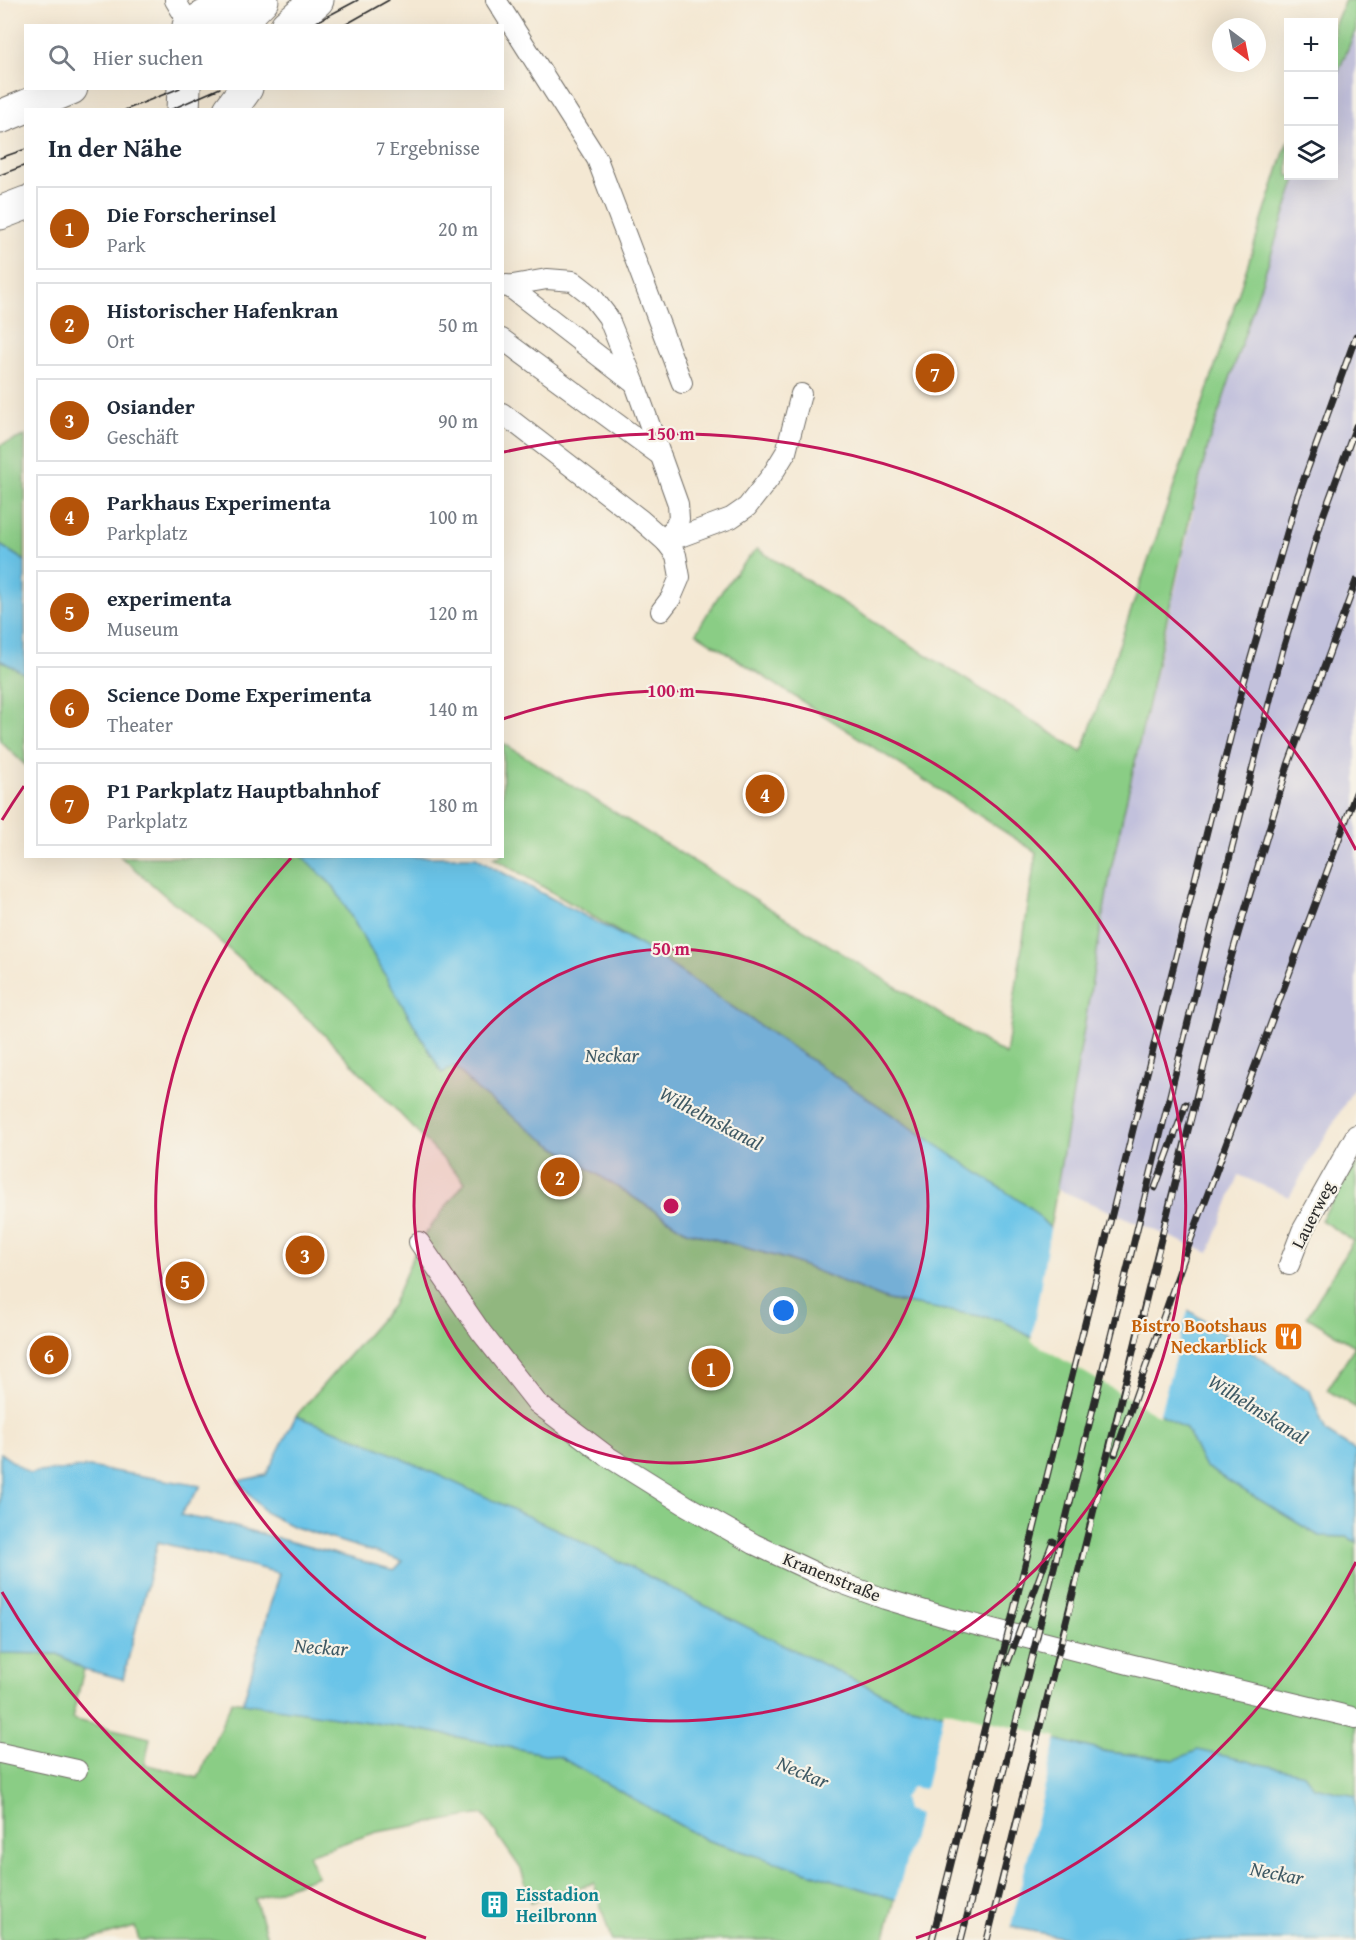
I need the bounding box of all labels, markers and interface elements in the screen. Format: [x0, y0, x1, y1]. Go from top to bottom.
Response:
north arrow [1212, 18, 1266, 72]
map controls [1284, 18, 1338, 180]
button: + [1284, 18, 1338, 72]
search box [24, 24, 504, 90]
icon: search [45, 41, 78, 74]
text: Hier suchen [93, 41, 203, 73]
button: − [1284, 72, 1338, 126]
button: layers [1284, 126, 1338, 180]
text: In der Nähe [48, 128, 182, 167]
text: 7 Ergebnisse [376, 133, 480, 162]
text: Die Forscherinsel [107, 198, 276, 230]
text: 1 [64, 214, 75, 243]
text: 20 m [438, 214, 478, 243]
text: Park [107, 230, 146, 259]
text: Historischer Hafenkran [107, 294, 338, 326]
text: 2 [64, 310, 75, 339]
text: 50 m [438, 310, 478, 339]
text: Ort [107, 326, 134, 355]
pin: 7 [916, 350, 954, 395]
text: Osiander [107, 390, 195, 422]
text: 3 [64, 406, 75, 435]
text: 90 m [438, 406, 478, 435]
text: 150 m [647, 420, 695, 447]
text: Geschäft [107, 422, 179, 451]
text: Parkhaus Experimenta [107, 486, 331, 518]
text: 4 [64, 502, 75, 531]
text: 100 m [428, 502, 478, 531]
text: Parkplatz [107, 518, 187, 547]
text: experimenta [107, 582, 232, 614]
text: 5 [64, 598, 75, 627]
text: 120 m [428, 598, 478, 627]
text: Museum [107, 614, 179, 643]
text: 100 m [647, 677, 695, 704]
text: Science Dome Experimenta [107, 678, 372, 710]
text: 6 [64, 694, 75, 723]
text: 140 m [428, 694, 478, 723]
text: Theater [107, 710, 173, 739]
pin: 4 [746, 772, 784, 816]
text: P1 Parkplatz Hauptbahnhof [107, 774, 379, 806]
text: 7 [64, 790, 75, 819]
text: 180 m [428, 790, 478, 819]
text: Parkplatz [107, 806, 187, 835]
text: 50 m [652, 935, 691, 962]
water label: Neckar [584, 1040, 639, 1069]
water label: Wilhelmskanal [655, 1078, 768, 1157]
pin: 2 [540, 1154, 580, 1200]
street label: Lauerweg [1284, 1176, 1341, 1253]
centre of rings [661, 1196, 681, 1216]
pin: 3 [286, 1232, 324, 1278]
pin: 5 [166, 1258, 204, 1304]
your location [769, 1296, 798, 1325]
place label: Bistro Bootshaus Neckarblick [1131, 1312, 1268, 1360]
restaurant icon: Bistro Bootshaus Neckarblick [1272, 1320, 1304, 1352]
pin: 6 [29, 1332, 68, 1378]
pin: 1 [692, 1346, 730, 1390]
water label: Wilhelmskanal [1203, 1366, 1314, 1451]
street label: Kranenstraße [779, 1545, 885, 1608]
water label: Neckar [292, 1630, 349, 1663]
water label: Neckar [772, 1747, 834, 1796]
water label: Neckar [1247, 1853, 1307, 1892]
place label: Eisstadion Heilbronn [516, 1881, 599, 1929]
building icon: Eisstadion Heilbronn [479, 1889, 511, 1921]

